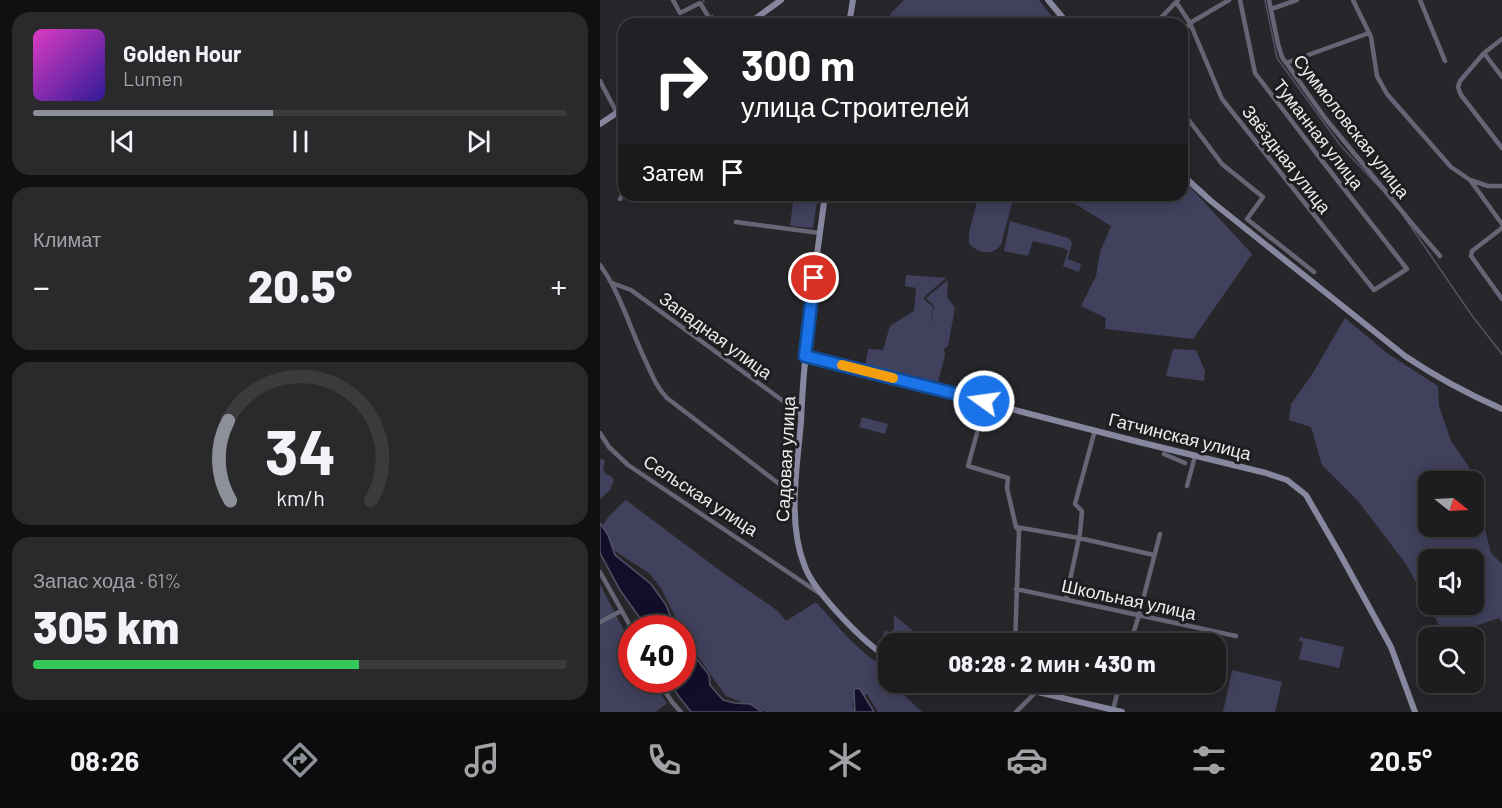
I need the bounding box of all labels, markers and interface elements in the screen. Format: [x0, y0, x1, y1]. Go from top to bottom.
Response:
text: 300 m [741, 39, 855, 89]
text: Golden Hour [123, 40, 241, 66]
icon: right [642, 42, 720, 120]
street label: Суммоловская улица [1289, 50, 1416, 203]
text: Lumen [123, 66, 183, 90]
street label: Туманная улица [1269, 74, 1369, 194]
text: улица Строителей [741, 90, 970, 122]
street label: Звёздная улица [1238, 100, 1337, 218]
icon: previous [106, 125, 139, 158]
icon: pause [284, 125, 317, 158]
icon: next [462, 125, 495, 158]
icon: arrive [716, 156, 749, 189]
text: Затем [642, 159, 704, 185]
text: Климат [33, 227, 101, 251]
pin [788, 252, 839, 303]
text: 20.5° [248, 258, 352, 312]
icon: arrive [797, 261, 830, 294]
text: − [33, 266, 50, 306]
text: + [551, 266, 567, 306]
street label: Западная улица [655, 287, 777, 384]
position arrow [952, 369, 1016, 433]
street label: Садовая улица [771, 395, 799, 522]
street label: Гатчинская улица [1106, 408, 1254, 465]
text: 34 [264, 413, 336, 487]
street label: Сельская улица [639, 450, 763, 541]
north arrow [1418, 471, 1484, 537]
map controls [1418, 471, 1484, 693]
text: km/h [276, 485, 324, 510]
button: sound [1418, 549, 1484, 615]
text: Запас хода · 61% [33, 568, 182, 592]
street label: Школьная улица [1060, 574, 1199, 624]
text: 305 km [33, 599, 179, 653]
speed limit sign: 40 [618, 615, 696, 693]
button: search [1418, 627, 1484, 693]
text: 08:28 · 2 мин · 430 m [949, 650, 1155, 676]
icon: directions [279, 739, 321, 781]
icon: music [461, 739, 503, 781]
icon: phone [643, 739, 685, 781]
icon: climate [824, 739, 866, 781]
icon: car [1006, 739, 1048, 781]
icon: filters [1188, 739, 1230, 781]
text: 08:26 [70, 744, 139, 776]
text: 20.5° [1370, 744, 1432, 776]

